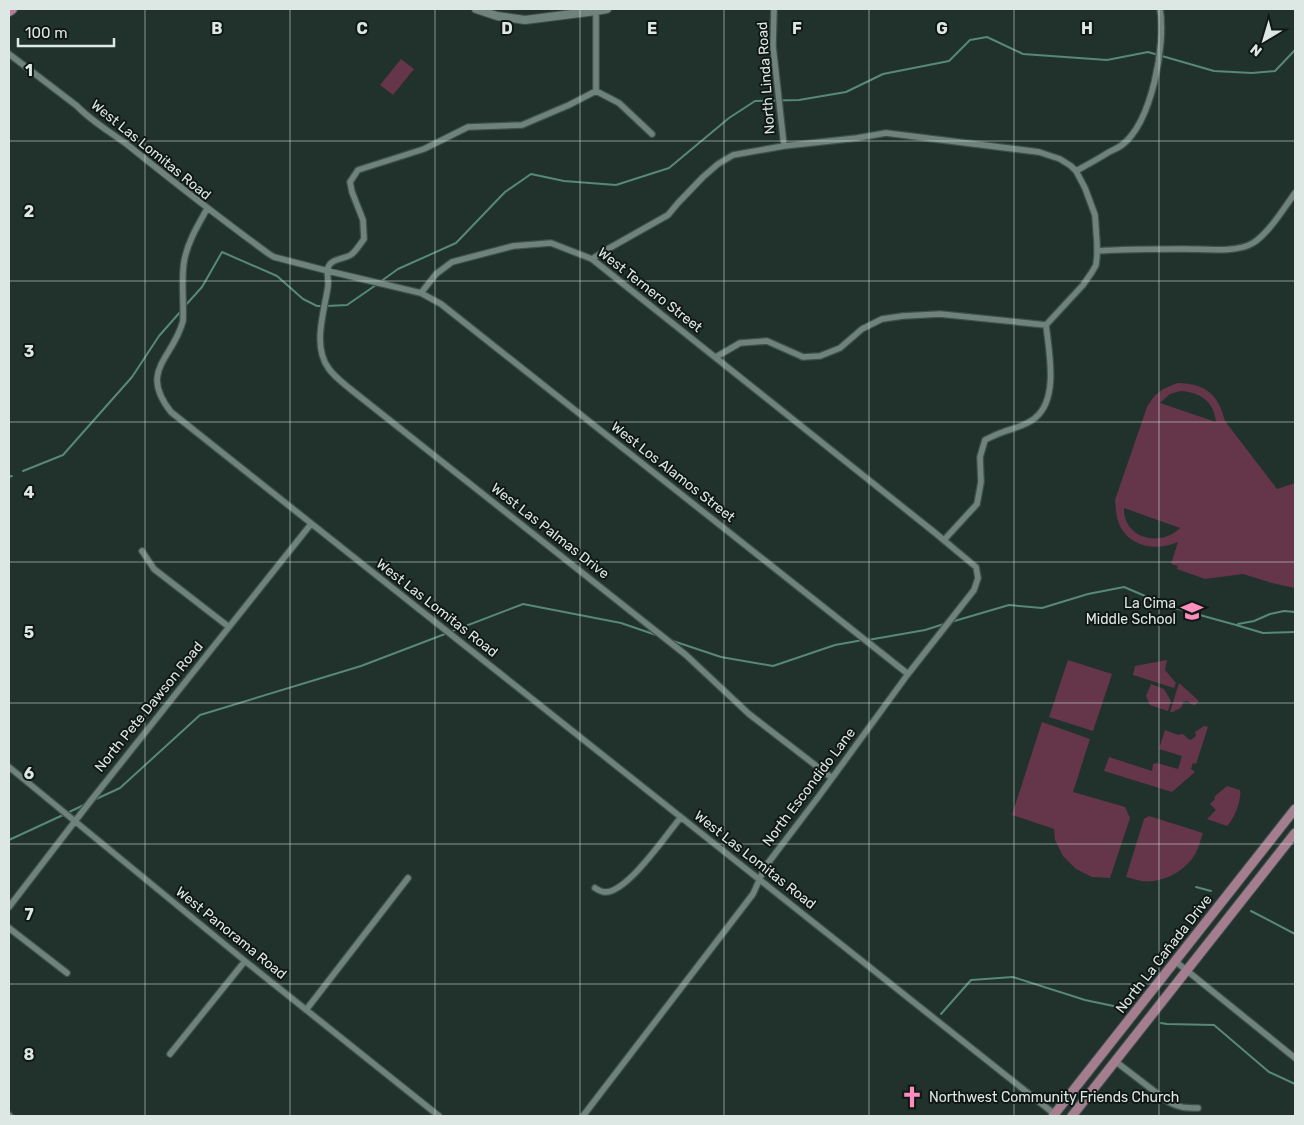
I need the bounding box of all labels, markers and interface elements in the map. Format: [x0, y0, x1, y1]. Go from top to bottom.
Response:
scale bar [18, 15, 114, 47]
north arrow [1239, 15, 1289, 65]
text: B [211, 19, 223, 38]
text: C [356, 19, 368, 38]
text: D [501, 19, 513, 38]
text: E [647, 19, 657, 38]
text: F [792, 19, 802, 38]
text: G [936, 19, 948, 38]
text: H [1081, 19, 1093, 38]
street label: North Linda Road [754, 21, 778, 135]
text: 100 m [25, 24, 67, 42]
text: N [1247, 40, 1266, 60]
text: 1 [25, 61, 33, 80]
street label: West Las Lomitas Road [88, 96, 214, 204]
text: 2 [24, 202, 34, 221]
street label: West Ternero Street [594, 244, 706, 336]
text: 3 [24, 342, 34, 361]
street label: West Los Alamos Street [608, 418, 739, 526]
street label: West Las Palmas Drive [487, 480, 613, 583]
text: 4 [24, 483, 35, 502]
street label: West Las Lomitas Road [373, 555, 501, 661]
place label: La Cima Middle School [1086, 595, 1176, 628]
school or university icon: La Cima Middle School [1179, 598, 1205, 624]
text: 5 [24, 623, 34, 642]
street label: North Pete Dawson Road [91, 638, 207, 776]
street label: North Escondido Lane [759, 724, 859, 850]
text: 6 [24, 764, 34, 783]
street label: West Las Lomitas Road [691, 807, 819, 913]
street label: West Panorama Road [172, 883, 290, 983]
street label: North La Cañada Drive [1112, 891, 1216, 1017]
text: 7 [24, 905, 34, 924]
text: 8 [24, 1045, 35, 1064]
church icon: Northwest Community Friends Church [899, 1084, 925, 1110]
place label: Northwest Community Friends Church [929, 1089, 1179, 1106]

